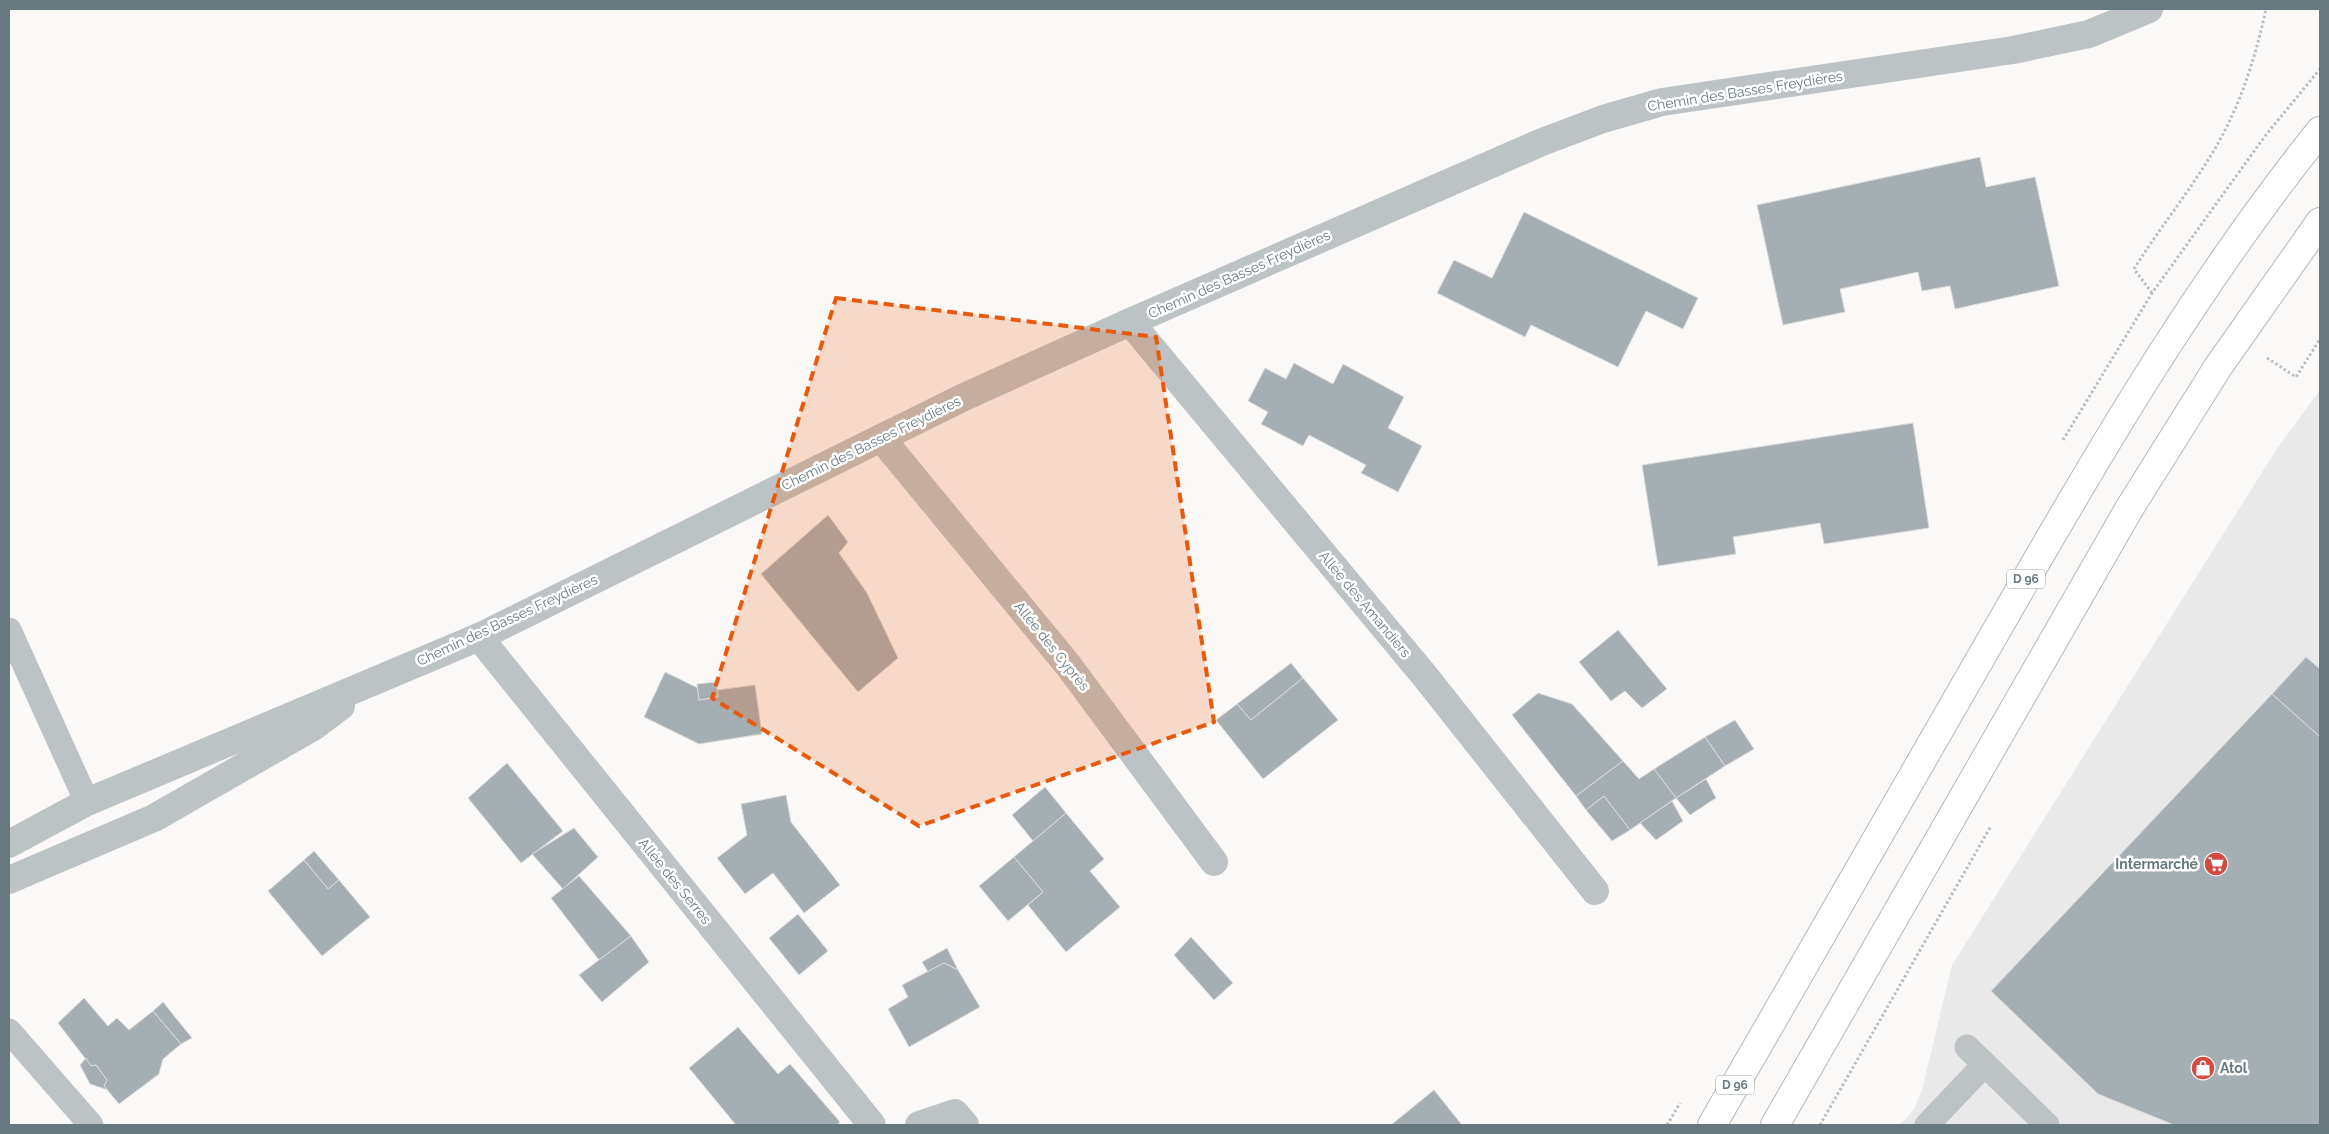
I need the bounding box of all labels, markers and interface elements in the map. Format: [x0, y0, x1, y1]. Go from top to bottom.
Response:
street label: Chemin des Basses Freydières [1646, 68, 1844, 114]
street label: Chemin des Basses Freydières [1146, 226, 1333, 321]
street label: Chemin des Basses Freydières [779, 392, 963, 493]
street label: Allée des Amandiers [1316, 548, 1414, 661]
road number: D 96 [2007, 570, 2045, 588]
street label: Chemin des Basses Freydières [414, 571, 600, 669]
street label: Allée des Cyprès [1011, 598, 1093, 694]
street label: Allée des Serres [636, 835, 715, 927]
supermarket icon: Intermarché [2203, 851, 2229, 877]
place label: Intermarché [2115, 856, 2199, 872]
shop icon: Atol [2190, 1055, 2216, 1081]
place label: Atol [2220, 1060, 2248, 1076]
road number: D 96 [1716, 1076, 1754, 1094]

